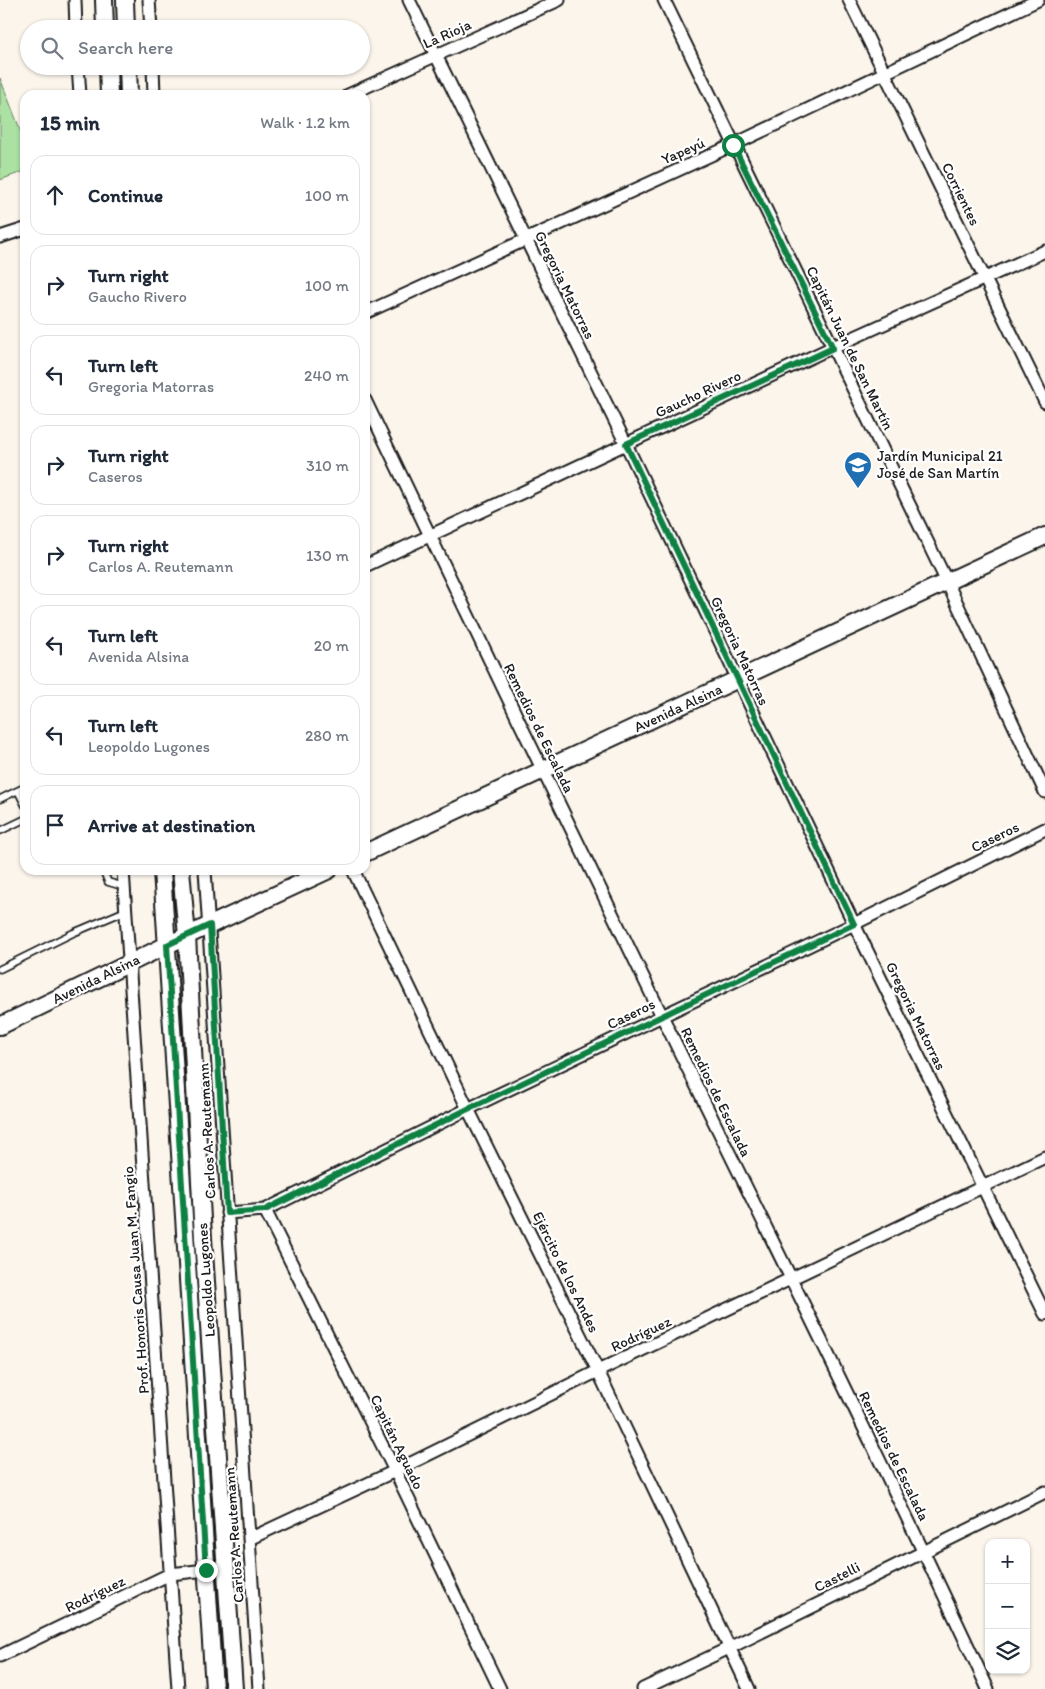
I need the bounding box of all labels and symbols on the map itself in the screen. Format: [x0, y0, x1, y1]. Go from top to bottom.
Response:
street label: La Rioja [420, 15, 474, 53]
street label: Yapeyú [658, 133, 708, 169]
route start [722, 134, 745, 157]
street label: Corrientes [938, 160, 984, 229]
street label: Gregoria Matorras [531, 228, 599, 342]
street label: Capitán Juan de San Martín [802, 263, 898, 433]
street label: Gaucho Rivero [652, 366, 744, 422]
place label: Jardín Municipal 21 José de San Martín [877, 447, 1003, 482]
school or university icon: Jardín Municipal 21 José de San Martín [843, 450, 873, 489]
street label: Gregoria Matorras [707, 594, 773, 709]
street label: Remedios de Escalada [500, 660, 578, 796]
street label: Avenida Alsina [631, 680, 725, 736]
street label: Caseros [968, 818, 1022, 856]
street label: Avenida Alsina [49, 950, 143, 1008]
street label: Gregoria Matorras [882, 959, 950, 1073]
street label: Caseros [604, 995, 658, 1033]
street label: Remedios de Escalada [677, 1024, 755, 1160]
street label: Carlos A. Reutemann [194, 1062, 220, 1199]
street label: Prof. Honoris Causa Juan M. Fangio [119, 1166, 153, 1394]
street label: Ejército de los Andes [529, 1209, 603, 1336]
street label: Leopoldo Lugones [193, 1222, 219, 1338]
street label: Rodríguez [608, 1312, 674, 1356]
street label: Remedios de Escalada [855, 1388, 933, 1524]
street label: Capitán Aguado [366, 1392, 428, 1492]
street label: Carlos A. Reutemann [220, 1466, 248, 1604]
street label: Castelli [811, 1558, 863, 1596]
route end [195, 1559, 218, 1582]
street label: Rodríguez [62, 1572, 128, 1616]

